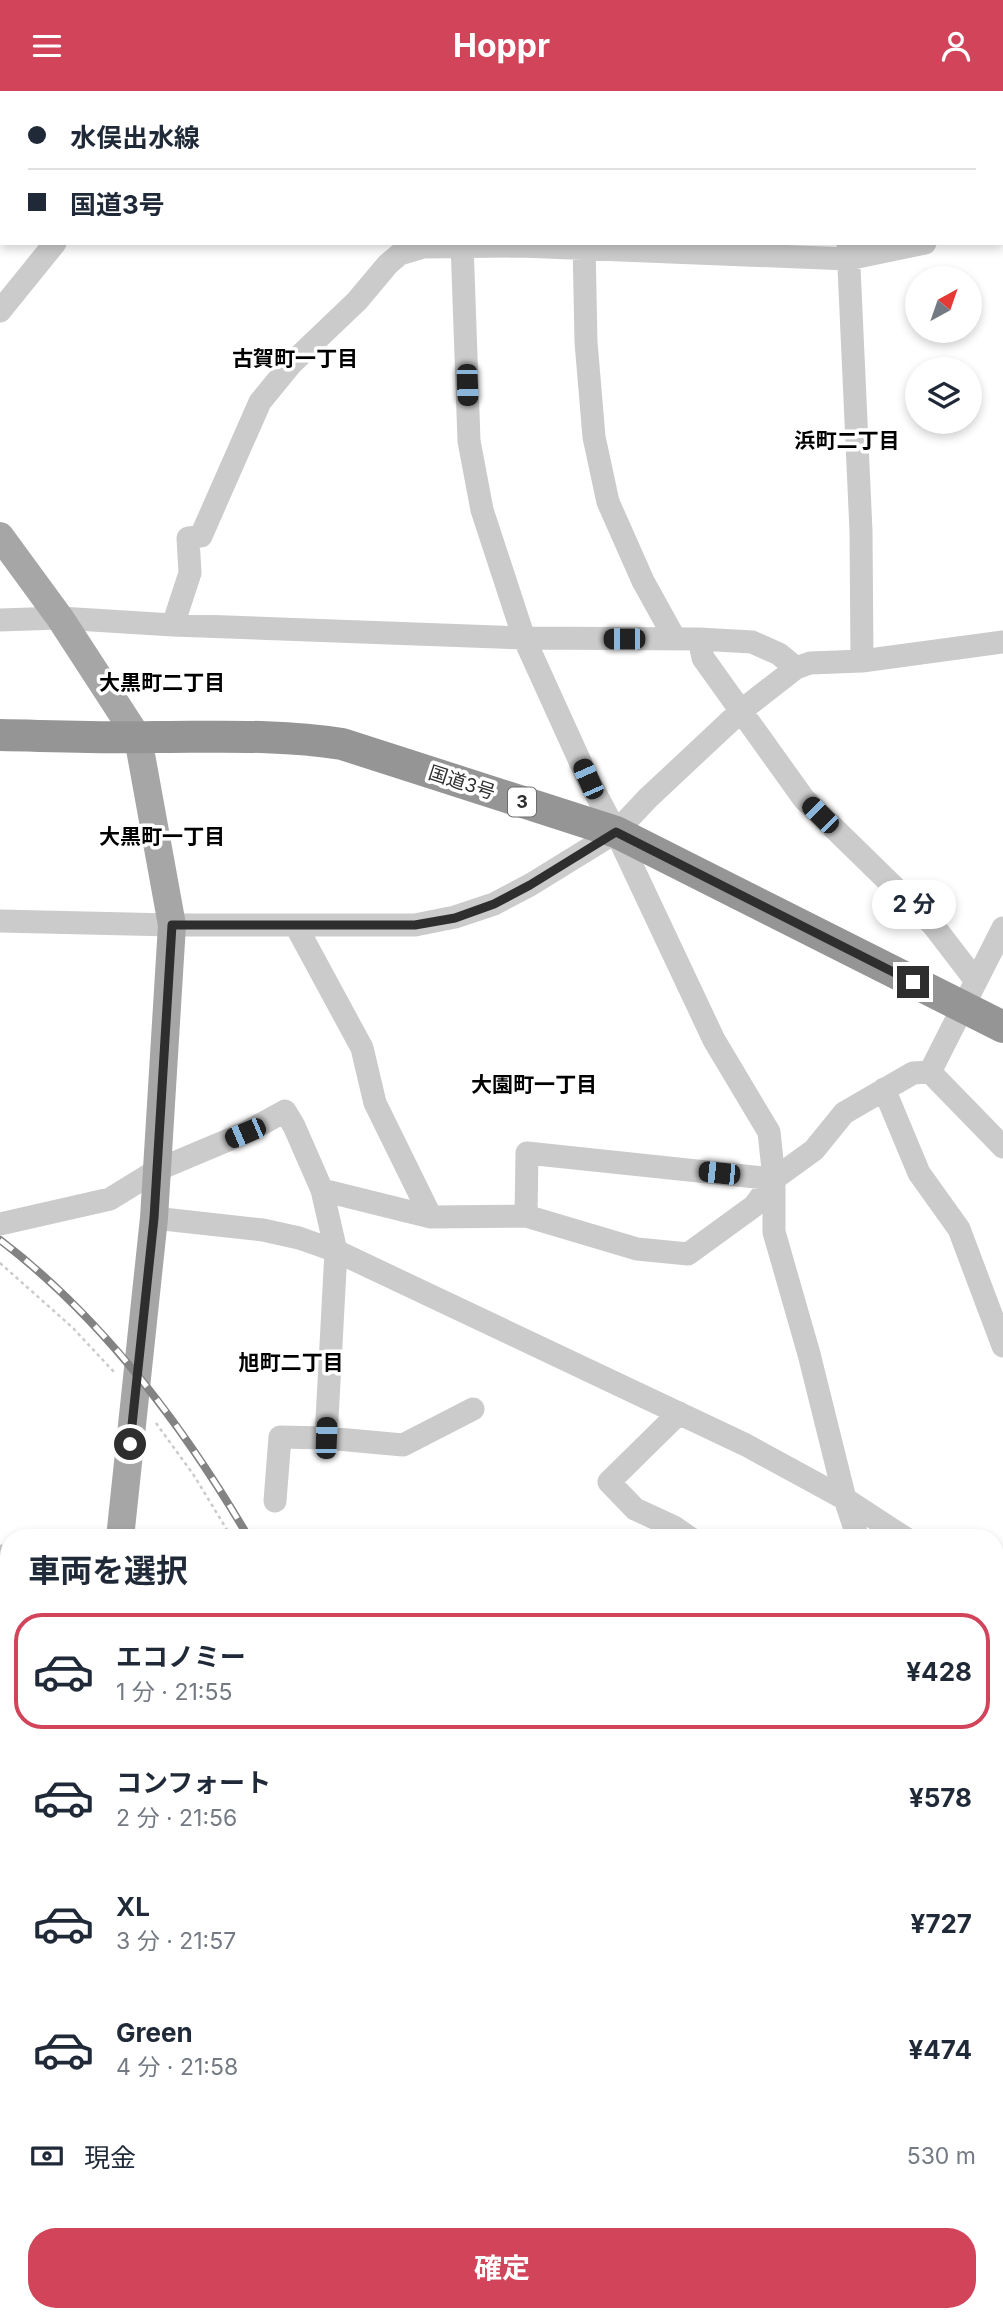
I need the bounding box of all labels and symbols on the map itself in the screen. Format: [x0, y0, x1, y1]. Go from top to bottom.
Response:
north arrow [905, 266, 982, 343]
district label: 古賀町一丁目 [232, 346, 358, 371]
car [456, 364, 479, 406]
district label: 浜町二丁目 [795, 428, 900, 453]
car [604, 629, 646, 650]
district label: 大黒町二丁目 [99, 670, 225, 695]
car [570, 756, 607, 802]
street label: 国道3号 [426, 761, 498, 804]
road number: 3 [508, 787, 536, 817]
car [798, 793, 843, 837]
district label: 大黒町一丁目 [99, 824, 225, 849]
callout: 2 分 [871, 881, 955, 929]
route end [897, 966, 929, 998]
district label: 大園町一丁目 [471, 1072, 597, 1097]
car [222, 1115, 269, 1151]
car [698, 1160, 741, 1186]
district label: 旭町二丁目 [239, 1350, 344, 1375]
car [315, 1417, 338, 1459]
route start [114, 1428, 146, 1460]

